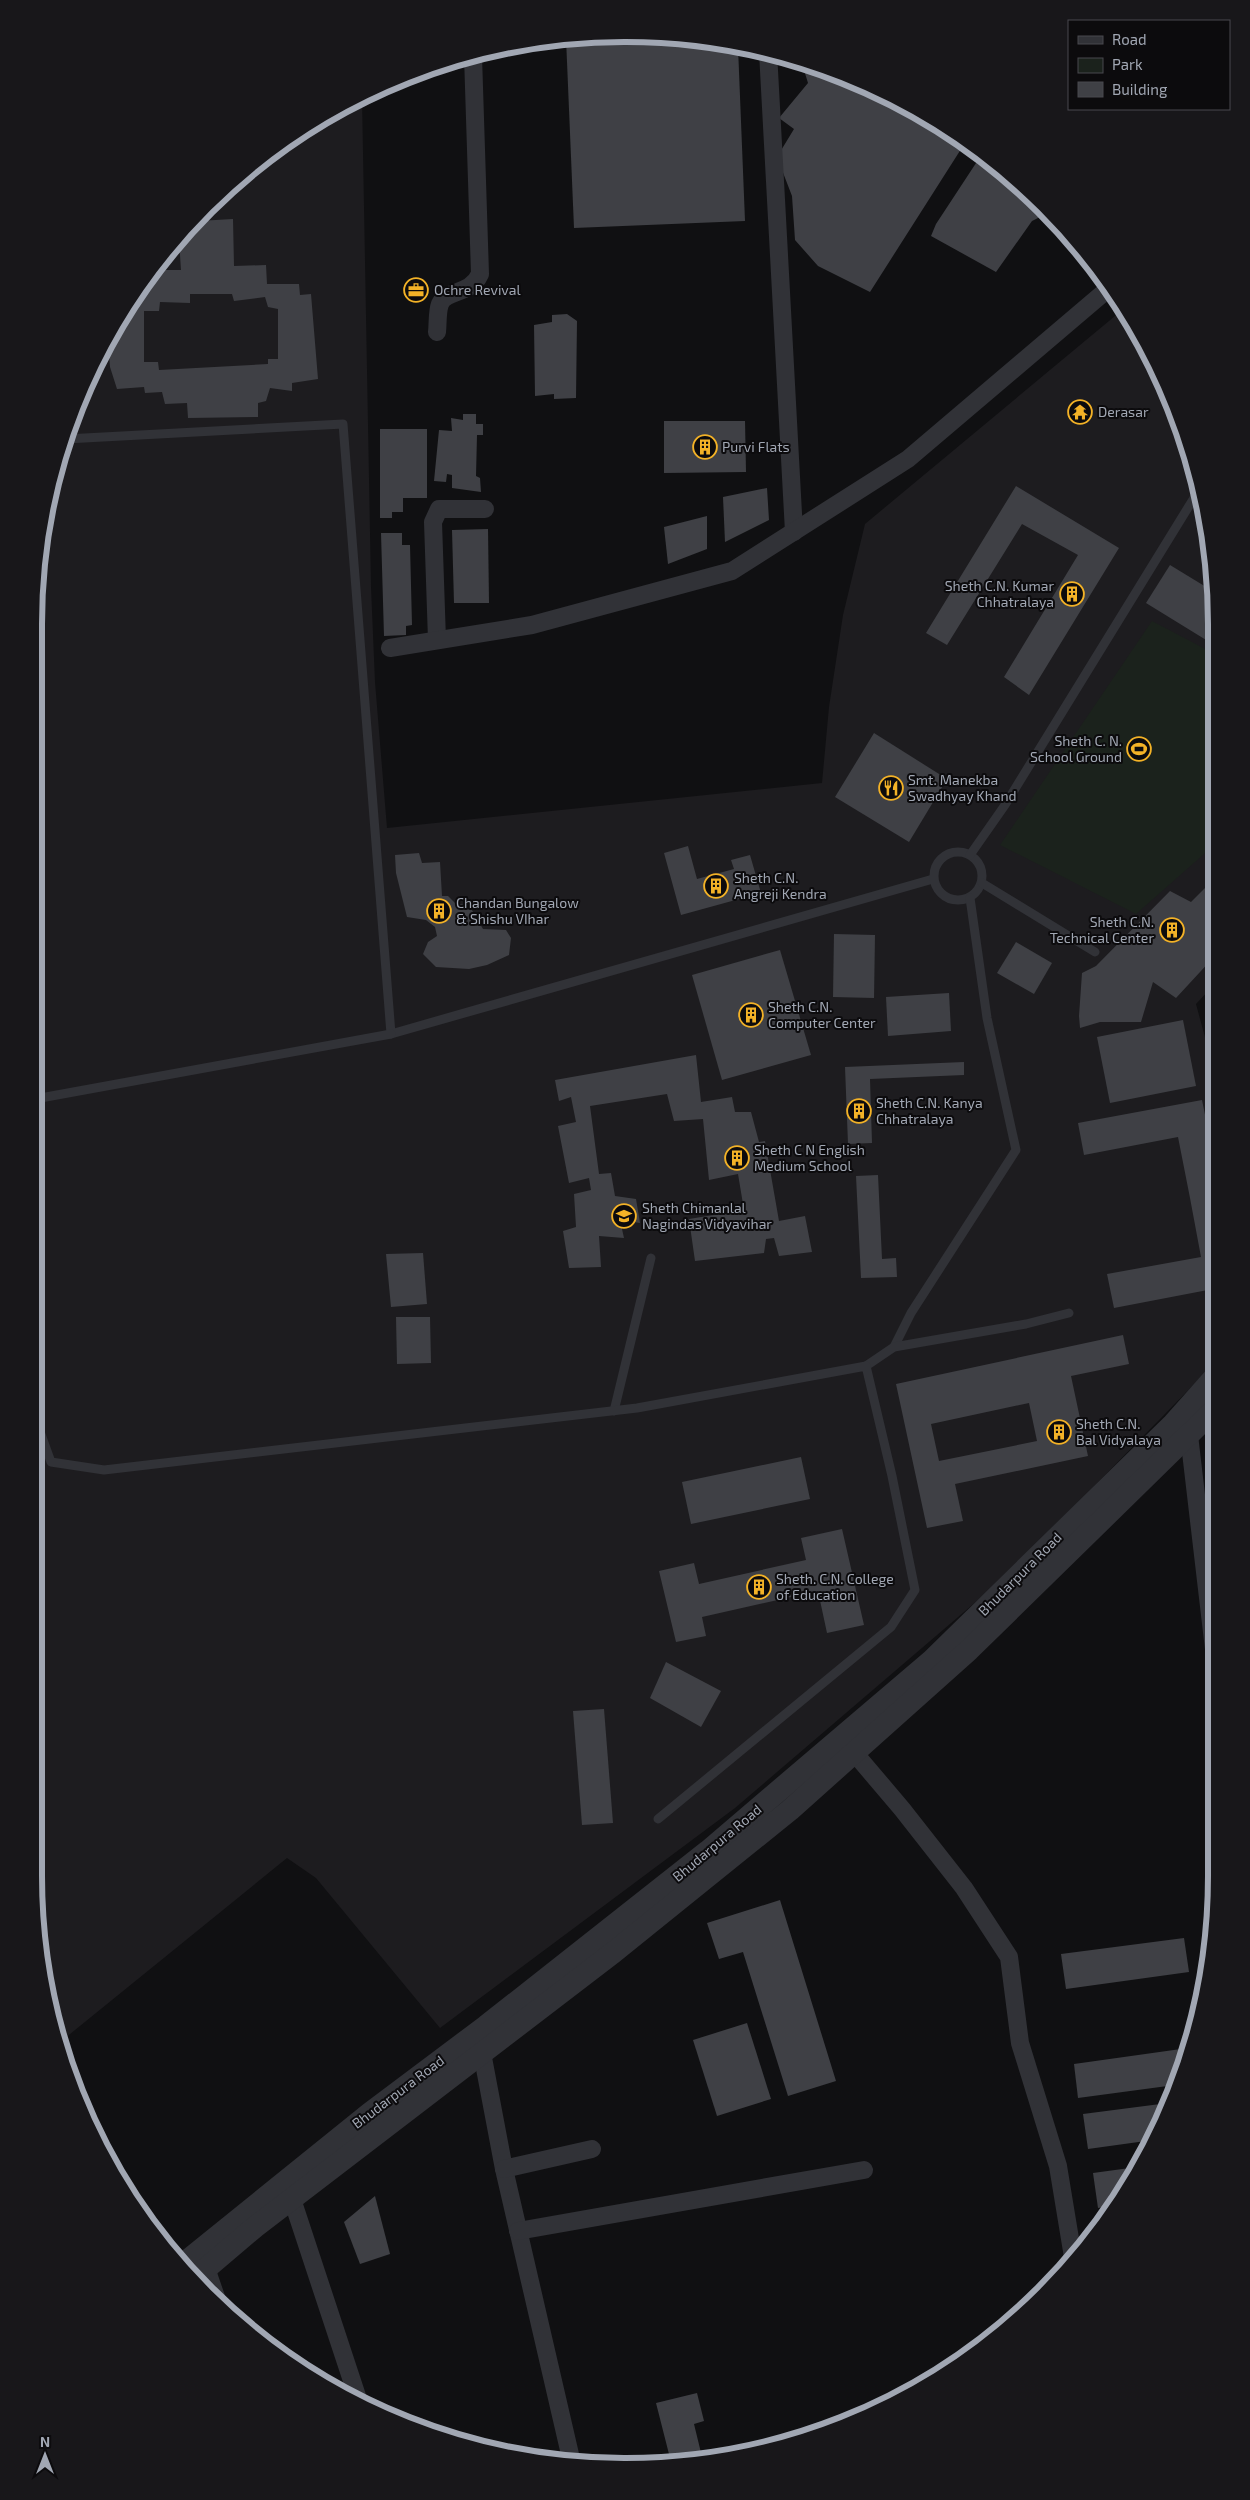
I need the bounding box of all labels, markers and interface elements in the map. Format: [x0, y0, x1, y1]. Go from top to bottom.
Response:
legend [1068, 20, 1230, 110]
text: Road [1112, 30, 1147, 48]
text: Park [1112, 55, 1143, 73]
text: Building [1112, 80, 1168, 98]
office icon: Ochre Revival [403, 277, 429, 303]
place label: Ochre Revival [434, 281, 521, 298]
temple icon: Derasar [1067, 399, 1093, 425]
place label: Derasar [1098, 403, 1149, 420]
building icon: Purvi Flats [692, 434, 718, 460]
place label: Purvi Flats [722, 438, 790, 455]
place label: Sheth C.N. Kumar Chhatralaya [945, 577, 1054, 610]
building icon: Sheth C.N. Kumar Chhatralaya [1059, 581, 1085, 607]
place label: Sheth C. N. School Ground [1030, 732, 1122, 765]
sports icon: Sheth C. N. School Ground [1126, 736, 1152, 762]
place label: Smt. Manekba Swadhyay Khand [908, 771, 1017, 804]
restaurant icon: Smt. Manekba Swadhyay Khand [878, 775, 904, 801]
place label: Sheth C.N. Angreji Kendra [734, 869, 827, 902]
building icon: Sheth C.N. Angreji Kendra [703, 873, 729, 899]
place label: Chandan Bungalow & Shishu VIhar [456, 894, 579, 927]
building icon: Chandan Bungalow & Shishu VIhar [426, 898, 452, 924]
place label: Sheth C.N. Technical Center [1050, 913, 1154, 946]
building icon: Sheth C.N. Technical Center [1159, 917, 1185, 943]
place label: Sheth C.N. Computer Center [768, 998, 876, 1031]
building icon: Sheth C.N. Computer Center [738, 1002, 764, 1028]
place label: Sheth C.N. Kanya Chhatralaya [876, 1094, 983, 1127]
building icon: Sheth C.N. Kanya Chhatralaya [846, 1098, 872, 1124]
place label: Sheth C N English Medium School [754, 1141, 865, 1174]
building icon: Sheth C N English Medium School [724, 1145, 750, 1171]
place label: Sheth Chimanlal Nagindas Vidyavihar [642, 1199, 772, 1232]
school or university icon: Sheth Chimanlal Nagindas Vidyavihar [611, 1203, 637, 1229]
place label: Sheth C.N. Bal Vidyalaya [1076, 1415, 1161, 1448]
building icon: Sheth C.N. Bal Vidyalaya [1046, 1419, 1072, 1445]
street label: Bhudarpura Road [974, 1528, 1065, 1619]
place label: Sheth. C.N. College of Education [776, 1570, 894, 1603]
building icon: Sheth. C.N. College of Education [746, 1574, 772, 1600]
street label: Bhudarpura Road [669, 1800, 765, 1885]
street label: Bhudarpura Road [348, 2051, 447, 2132]
north arrow [20, 2430, 70, 2480]
text: N [40, 2433, 50, 2450]

